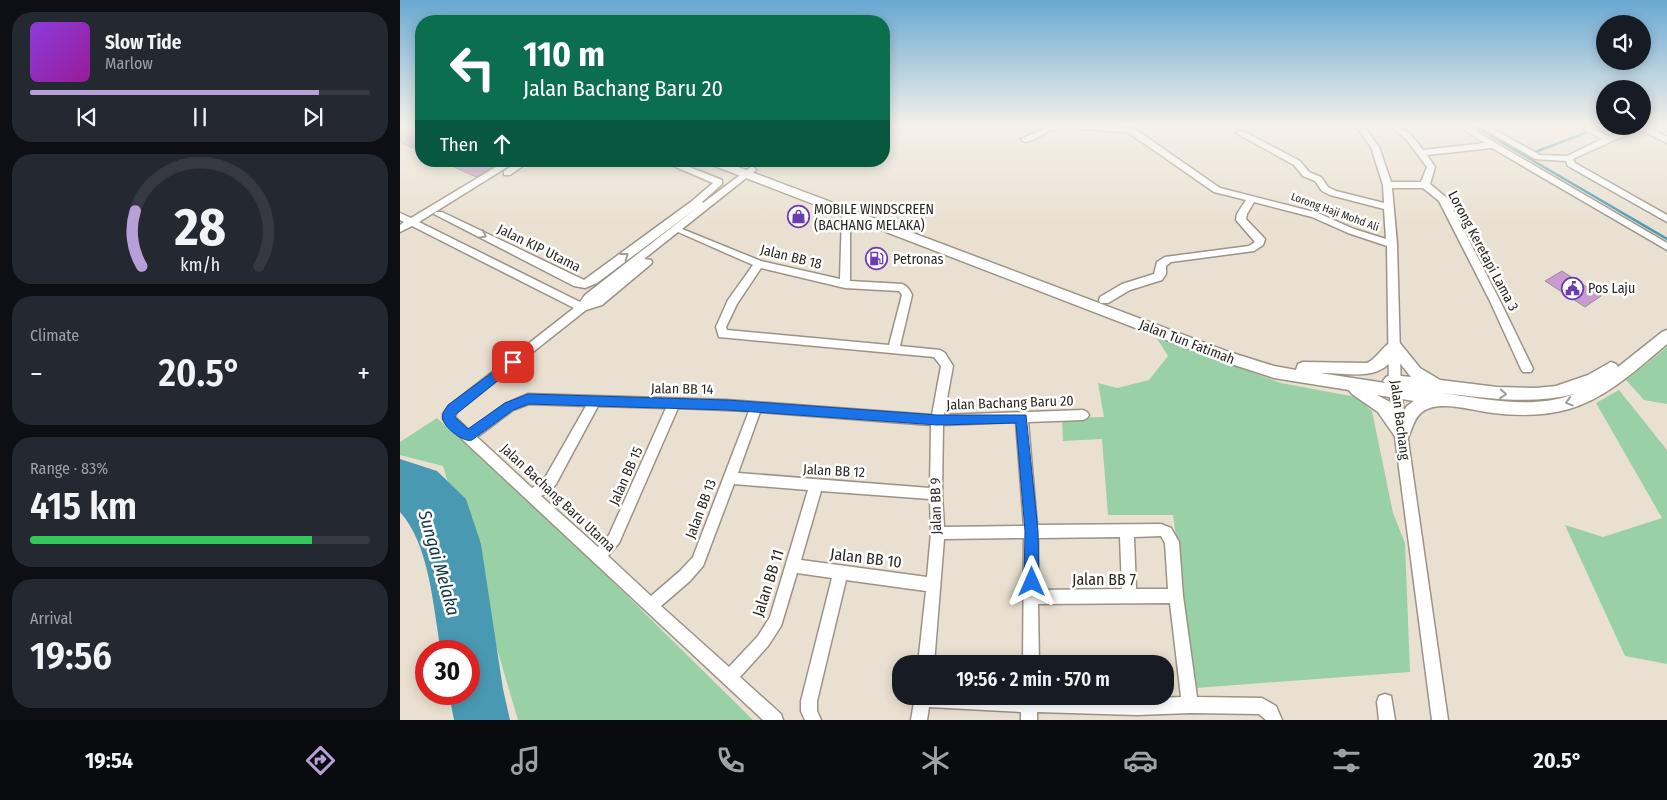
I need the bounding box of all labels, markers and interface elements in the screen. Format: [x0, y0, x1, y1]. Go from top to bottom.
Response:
map controls [1596, 15, 1651, 135]
button: sound [1596, 15, 1651, 70]
text: Slow Tide [105, 31, 181, 54]
text: 110 m [523, 33, 605, 75]
icon: left [440, 35, 505, 100]
text: Marlow [105, 54, 153, 73]
text: Jalan Bachang Baru 20 [523, 75, 723, 102]
button: search [1596, 80, 1651, 135]
icon: previous [73, 103, 101, 131]
icon: pause [186, 103, 214, 131]
icon: next [299, 103, 327, 131]
icon: ahead [488, 130, 516, 158]
text: Then [440, 133, 478, 156]
street label: Lorong Keretapi Lama 3 [1444, 188, 1522, 314]
street label: Lorong Haji Mohd Ali [1289, 190, 1381, 234]
text: 28 [173, 196, 226, 259]
place label: MOBILE WINDSCREEN (BACHANG MELAKA) [814, 201, 934, 234]
shop icon: MOBILE WINDSCREEN (BACHANG MELAKA) [786, 205, 810, 229]
street label: Jalan KIP Utama [495, 221, 584, 276]
one-way arrow [478, 229, 487, 240]
street label: Jalan BB 18 [758, 241, 824, 273]
fuel station icon: Petronas [865, 247, 889, 271]
place label: Petronas [893, 251, 943, 268]
one-way arrow [619, 253, 628, 261]
text: km/h [180, 254, 220, 276]
public building icon: Pos Laju [1560, 276, 1584, 300]
place label: Pos Laju [1588, 280, 1635, 297]
street label: Jalan Tun Fatimah [1137, 316, 1237, 368]
text: Climate [30, 326, 79, 345]
pin [492, 341, 534, 383]
icon: arrive [499, 348, 527, 376]
text: 20.5° [159, 350, 241, 396]
text: − [30, 357, 43, 390]
text: + [357, 357, 370, 390]
street label: Jalan Bachang [1387, 379, 1413, 461]
street label: Jalan BB 14 [651, 380, 714, 398]
one-way arrow [1499, 388, 1507, 399]
street label: Jalan Bachang Baru 20 [946, 392, 1074, 414]
one-way arrow [1565, 397, 1574, 407]
street label: Jalan Bachang Baru Utama [497, 440, 619, 556]
street label: Jalan BB 15 [606, 444, 646, 508]
text: Range · 83% [30, 459, 108, 478]
street label: Jalan BB 12 [803, 461, 865, 481]
street label: Jalan BB 13 [682, 477, 720, 541]
street label: Jalan BB 9 [927, 477, 945, 535]
text: 415 km [30, 483, 137, 529]
water label: Sungai Melaka [413, 507, 465, 618]
street label: Jalan BB 10 [829, 544, 903, 572]
street label: Jalan BB 11 [748, 547, 788, 619]
position arrow [1005, 555, 1057, 607]
street label: Jalan BB 7 [1072, 570, 1137, 589]
text: Arrival [30, 609, 72, 628]
text: 19:56 [30, 633, 112, 679]
speed limit sign: 30 [415, 640, 480, 705]
text: 19:56 · 2 min · 570 m [956, 668, 1110, 691]
icon: directions [303, 743, 338, 778]
icon: music [508, 743, 543, 778]
icon: phone [713, 743, 748, 778]
icon: climate [918, 743, 953, 778]
icon: car [1123, 743, 1158, 778]
icon: filters [1329, 743, 1364, 778]
text: 19:54 [85, 747, 133, 774]
text: 20.5° [1534, 747, 1582, 774]

